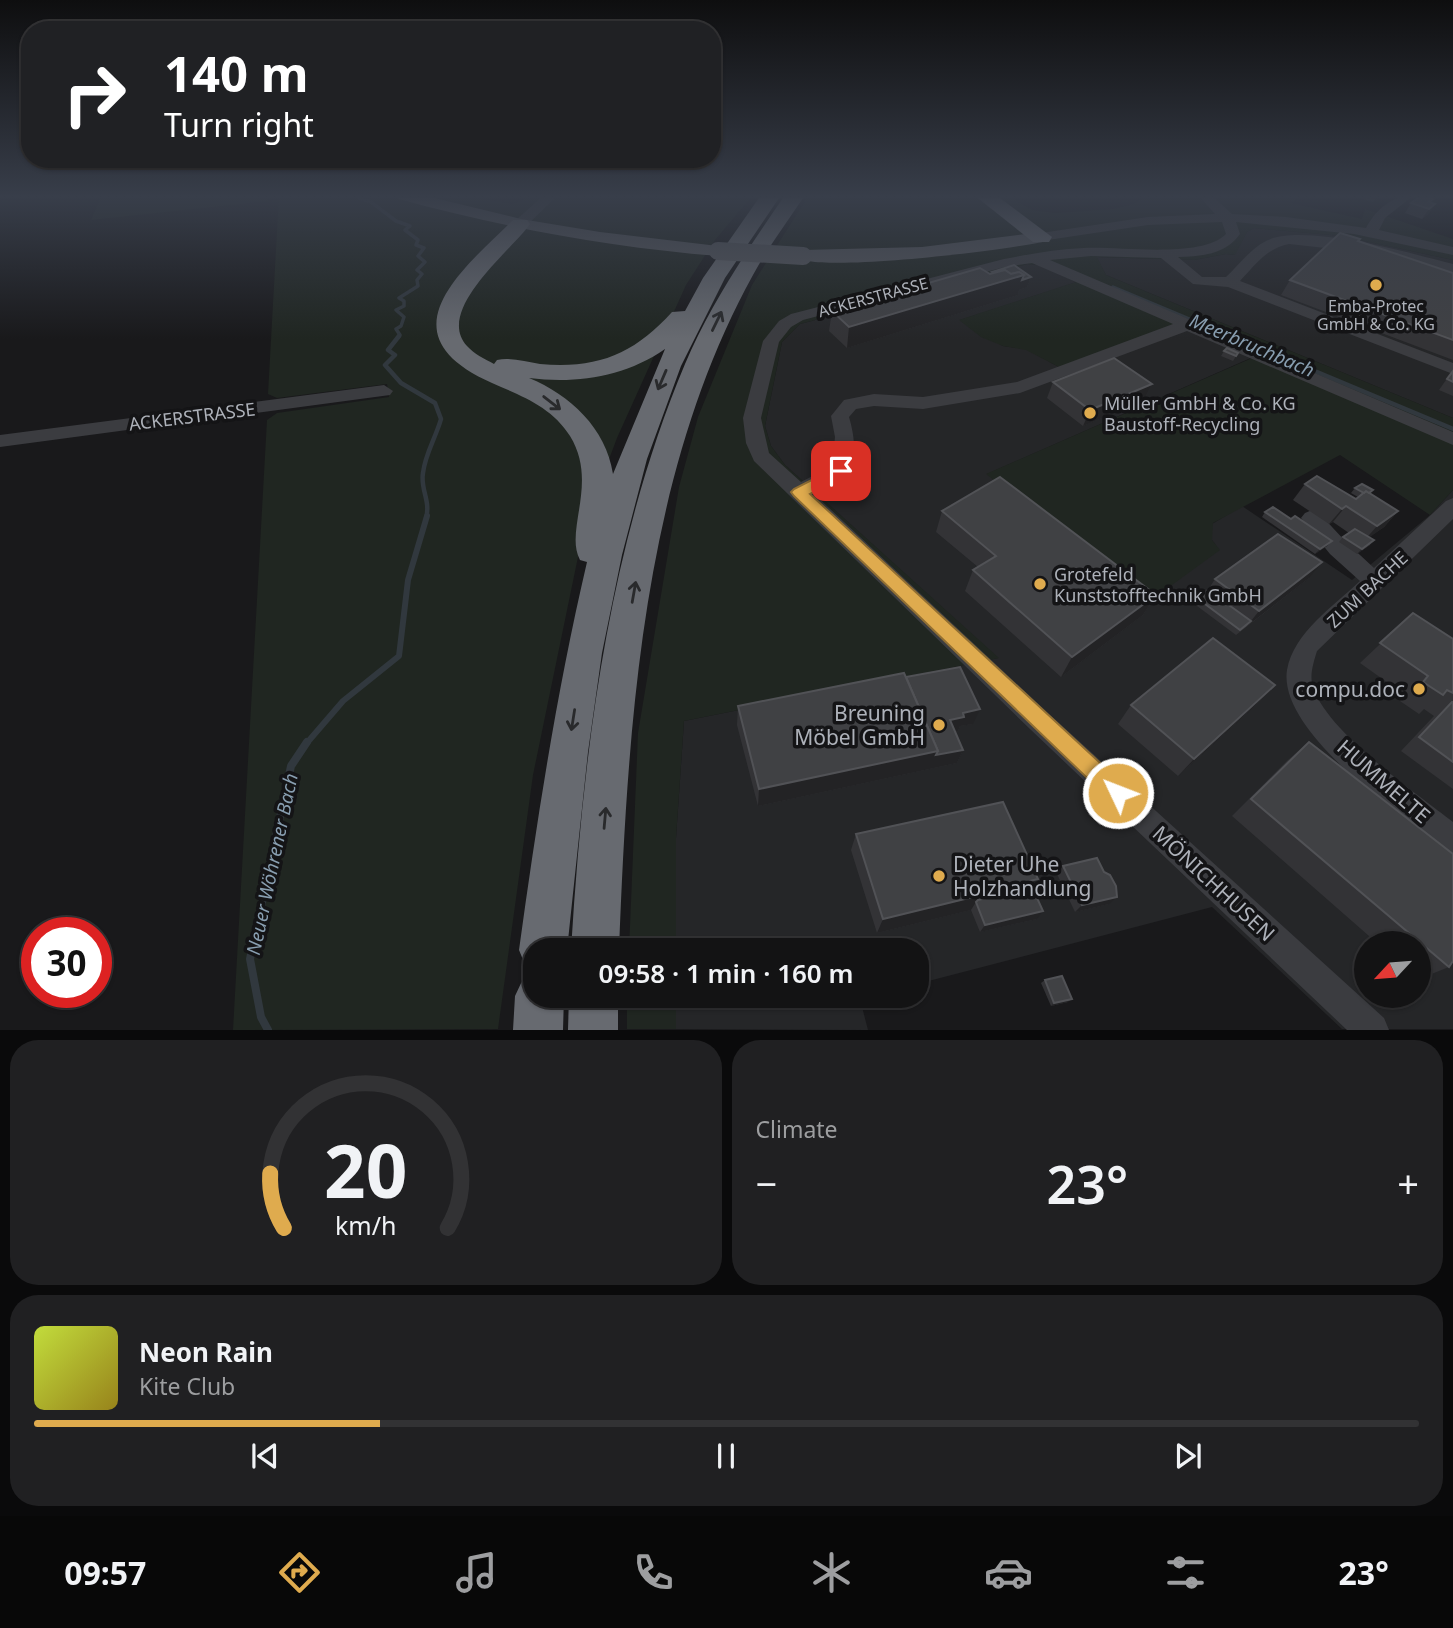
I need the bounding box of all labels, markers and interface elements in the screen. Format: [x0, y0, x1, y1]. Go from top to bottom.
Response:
text: 140 m [164, 40, 309, 106]
icon: right [49, 49, 140, 140]
text: Turn right [164, 103, 314, 146]
street label: ACKERSTRASSE [816, 272, 930, 322]
marker: Emba-Protec GmbH & Co. KG [1368, 277, 1384, 293]
place label: Emba-Protec GmbH & Co. KG [1317, 295, 1435, 335]
water label: Meerbruchbach [1186, 307, 1318, 383]
one-way arrow [711, 311, 724, 332]
one-way arrow [655, 369, 668, 391]
place label: Müller GmbH & Co. KG Baustoff-Recycling [1104, 391, 1296, 436]
one-way arrow [543, 395, 561, 410]
street label: ACKERSTRASSE [127, 396, 257, 436]
marker: Müller GmbH & Co. KG Baustoff-Recycling [1082, 405, 1098, 421]
pin [811, 441, 871, 501]
icon: arrive [822, 452, 860, 490]
street label: ZUM BACHE [1322, 545, 1412, 633]
place label: Grotefeld Kunststofftechnik GmbH [1054, 562, 1262, 607]
marker: Grotefeld Kunststofftechnik GmbH [1032, 576, 1048, 592]
one-way arrow [628, 581, 641, 604]
place label: compu.doc [1295, 675, 1405, 703]
marker: compu.doc [1411, 681, 1427, 697]
place label: Breuning Möbel GmbH [794, 699, 925, 751]
one-way arrow [566, 708, 579, 731]
marker: Breuning Möbel GmbH [931, 717, 947, 733]
street label: HUMMELTE [1332, 733, 1436, 829]
position arrow [1081, 756, 1155, 830]
water label: Neuer Wöhrener Bach [240, 771, 304, 957]
one-way arrow [599, 807, 612, 830]
street label: MÖNICHHUSEN [1147, 819, 1281, 947]
place label: Dieter Uhe Holzhandlung [953, 850, 1092, 902]
marker: Dieter Uhe Holzhandlung [931, 868, 947, 884]
speed limit sign: 30 [21, 917, 112, 1008]
north arrow [1354, 931, 1432, 1008]
map controls [1354, 931, 1431, 1008]
text: 09:58 · 1 min · 160 m [599, 955, 853, 991]
text: Climate [756, 1113, 838, 1145]
text: 20 [324, 1121, 407, 1220]
text: 23° [1046, 1148, 1128, 1219]
text: − [756, 1157, 777, 1209]
text: + [1397, 1157, 1419, 1209]
text: km/h [335, 1208, 397, 1242]
text: Neon Rain [139, 1334, 273, 1370]
text: Kite Club [139, 1370, 235, 1402]
icon: previous [246, 1437, 284, 1475]
icon: pause [707, 1437, 745, 1475]
icon: next [1169, 1437, 1207, 1475]
icon: directions [275, 1548, 324, 1597]
icon: music [452, 1548, 501, 1597]
icon: phone [629, 1548, 678, 1597]
icon: climate [807, 1548, 856, 1597]
icon: car [984, 1548, 1033, 1597]
icon: filters [1161, 1548, 1210, 1597]
text: 09:57 [64, 1551, 146, 1594]
text: 23° [1339, 1551, 1389, 1594]

